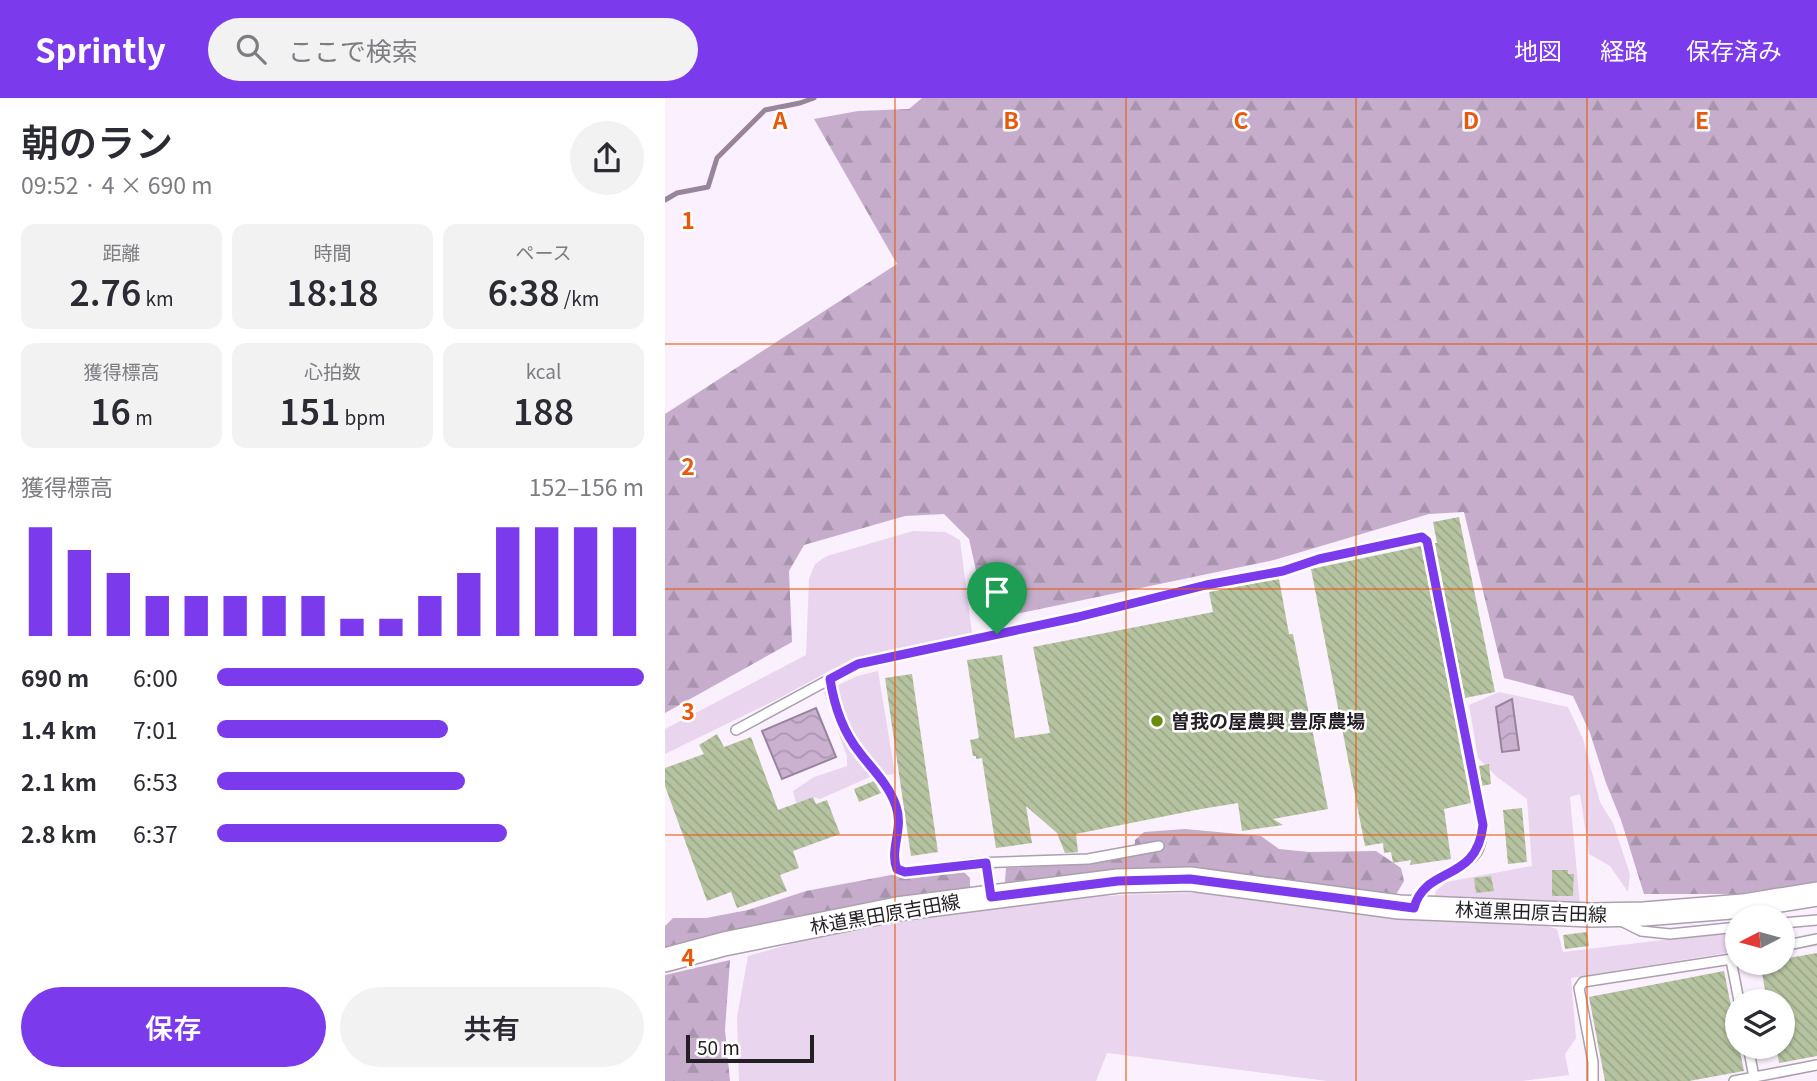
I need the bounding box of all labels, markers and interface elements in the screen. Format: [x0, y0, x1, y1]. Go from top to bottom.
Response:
search box [208, 18, 698, 81]
text: Sprintly [35, 25, 166, 73]
icon: search [232, 30, 270, 68]
text: ここで検索 [288, 31, 418, 68]
text: 地図 [1514, 32, 1562, 67]
text: 経路 [1600, 32, 1648, 67]
text: 保存済み [1686, 32, 1782, 67]
text: A [772, 102, 788, 136]
text: B [1003, 102, 1019, 136]
text: C [1233, 102, 1249, 136]
text: D [1463, 102, 1479, 136]
text: E [1695, 102, 1709, 136]
text: 朝のラン [21, 113, 173, 168]
button: share [570, 121, 644, 195]
text: 09:52 · 4 × 690 m [21, 167, 212, 201]
text: 1 [681, 202, 695, 236]
text: 距離 [102, 238, 141, 265]
text: 時間 [313, 238, 352, 265]
text: ペース [515, 238, 572, 265]
text: 2.76 [69, 265, 141, 316]
text: 18:18 [286, 265, 379, 316]
text: 6:38 [488, 265, 560, 316]
text: km [141, 284, 174, 311]
text: /km [560, 284, 599, 311]
text: 獲得標高 [83, 357, 160, 384]
text: 心拍数 [304, 357, 361, 384]
text: kcal [526, 357, 561, 384]
text: 16 [90, 384, 131, 435]
text: 151 [279, 384, 340, 435]
text: 188 [513, 384, 574, 435]
text: m [131, 403, 153, 430]
text: bpm [340, 403, 386, 430]
text: 2 [681, 448, 695, 482]
text: 獲得標高 [21, 469, 113, 503]
text: 152–156 m [529, 469, 644, 503]
pin [967, 562, 1027, 634]
icon: arrive [978, 573, 1016, 611]
text: 690 m [21, 660, 89, 694]
text: 6:00 [133, 660, 178, 694]
text: 3 [681, 693, 695, 727]
place label: 曽我の屋農興 豊原農場 [1171, 706, 1365, 733]
text: 1.4 km [21, 712, 97, 746]
text: 7:01 [133, 712, 178, 746]
marker: 曽我の屋農興 豊原農場 [1149, 713, 1165, 729]
text: 2.1 km [21, 764, 97, 798]
text: 6:53 [133, 764, 178, 798]
text: 2.8 km [21, 816, 97, 850]
text: 6:37 [133, 816, 178, 850]
street label: 林道黒田原吉田線 [808, 886, 962, 939]
street label: 林道黒田原吉田線 [1455, 894, 1607, 927]
north arrow [1725, 905, 1795, 975]
map controls [1725, 905, 1795, 1059]
text: 4 [681, 939, 695, 973]
button: 保存 [21, 987, 326, 1067]
button: 共有 [340, 987, 644, 1067]
button: layers [1725, 989, 1795, 1059]
scale bar [686, 1032, 814, 1064]
text: 50 m [697, 1033, 740, 1060]

